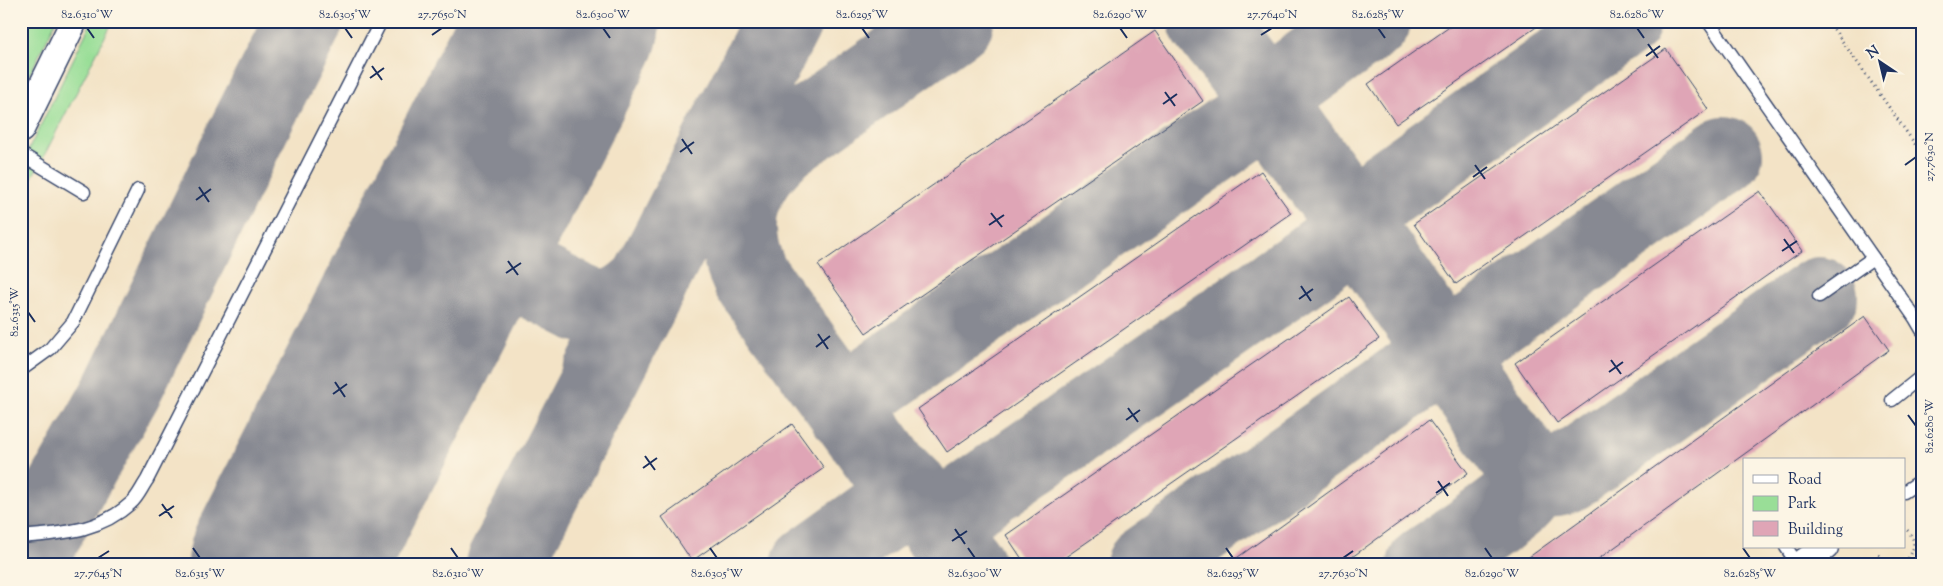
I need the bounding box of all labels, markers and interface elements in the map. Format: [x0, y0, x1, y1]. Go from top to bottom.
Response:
text: 82.6310°W [61, 6, 113, 24]
text: 82.6305°W [319, 6, 372, 24]
text: 27.7650°N [418, 6, 467, 24]
text: 82.6300°W [576, 6, 631, 24]
text: 82.6295°W [836, 6, 889, 24]
text: 82.6290°W [1093, 6, 1148, 24]
text: 27.7640°N [1247, 6, 1298, 24]
text: 82.6285°W [1352, 6, 1405, 24]
text: 82.6280°W [1610, 6, 1665, 24]
north arrow [1856, 38, 1906, 88]
text: N [1863, 42, 1884, 64]
text: 27.7630°N [1921, 132, 1939, 182]
text: 82.6315°W [6, 286, 24, 337]
text: 82.6280°W [1921, 398, 1939, 453]
legend [1743, 458, 1906, 548]
text: Road [1788, 470, 1822, 491]
text: Park [1788, 494, 1817, 515]
text: Building [1788, 520, 1843, 541]
text: 27.7645°N [74, 565, 123, 583]
text: 82.6315°W [175, 565, 226, 583]
text: 82.6310°W [432, 565, 484, 583]
text: 82.6305°W [691, 565, 744, 583]
text: 82.6300°W [948, 565, 1003, 583]
text: 82.6295°W [1207, 565, 1260, 583]
text: 27.7630°N [1318, 565, 1368, 583]
text: 82.6290°W [1465, 565, 1520, 583]
text: 82.6285°W [1724, 565, 1777, 583]

